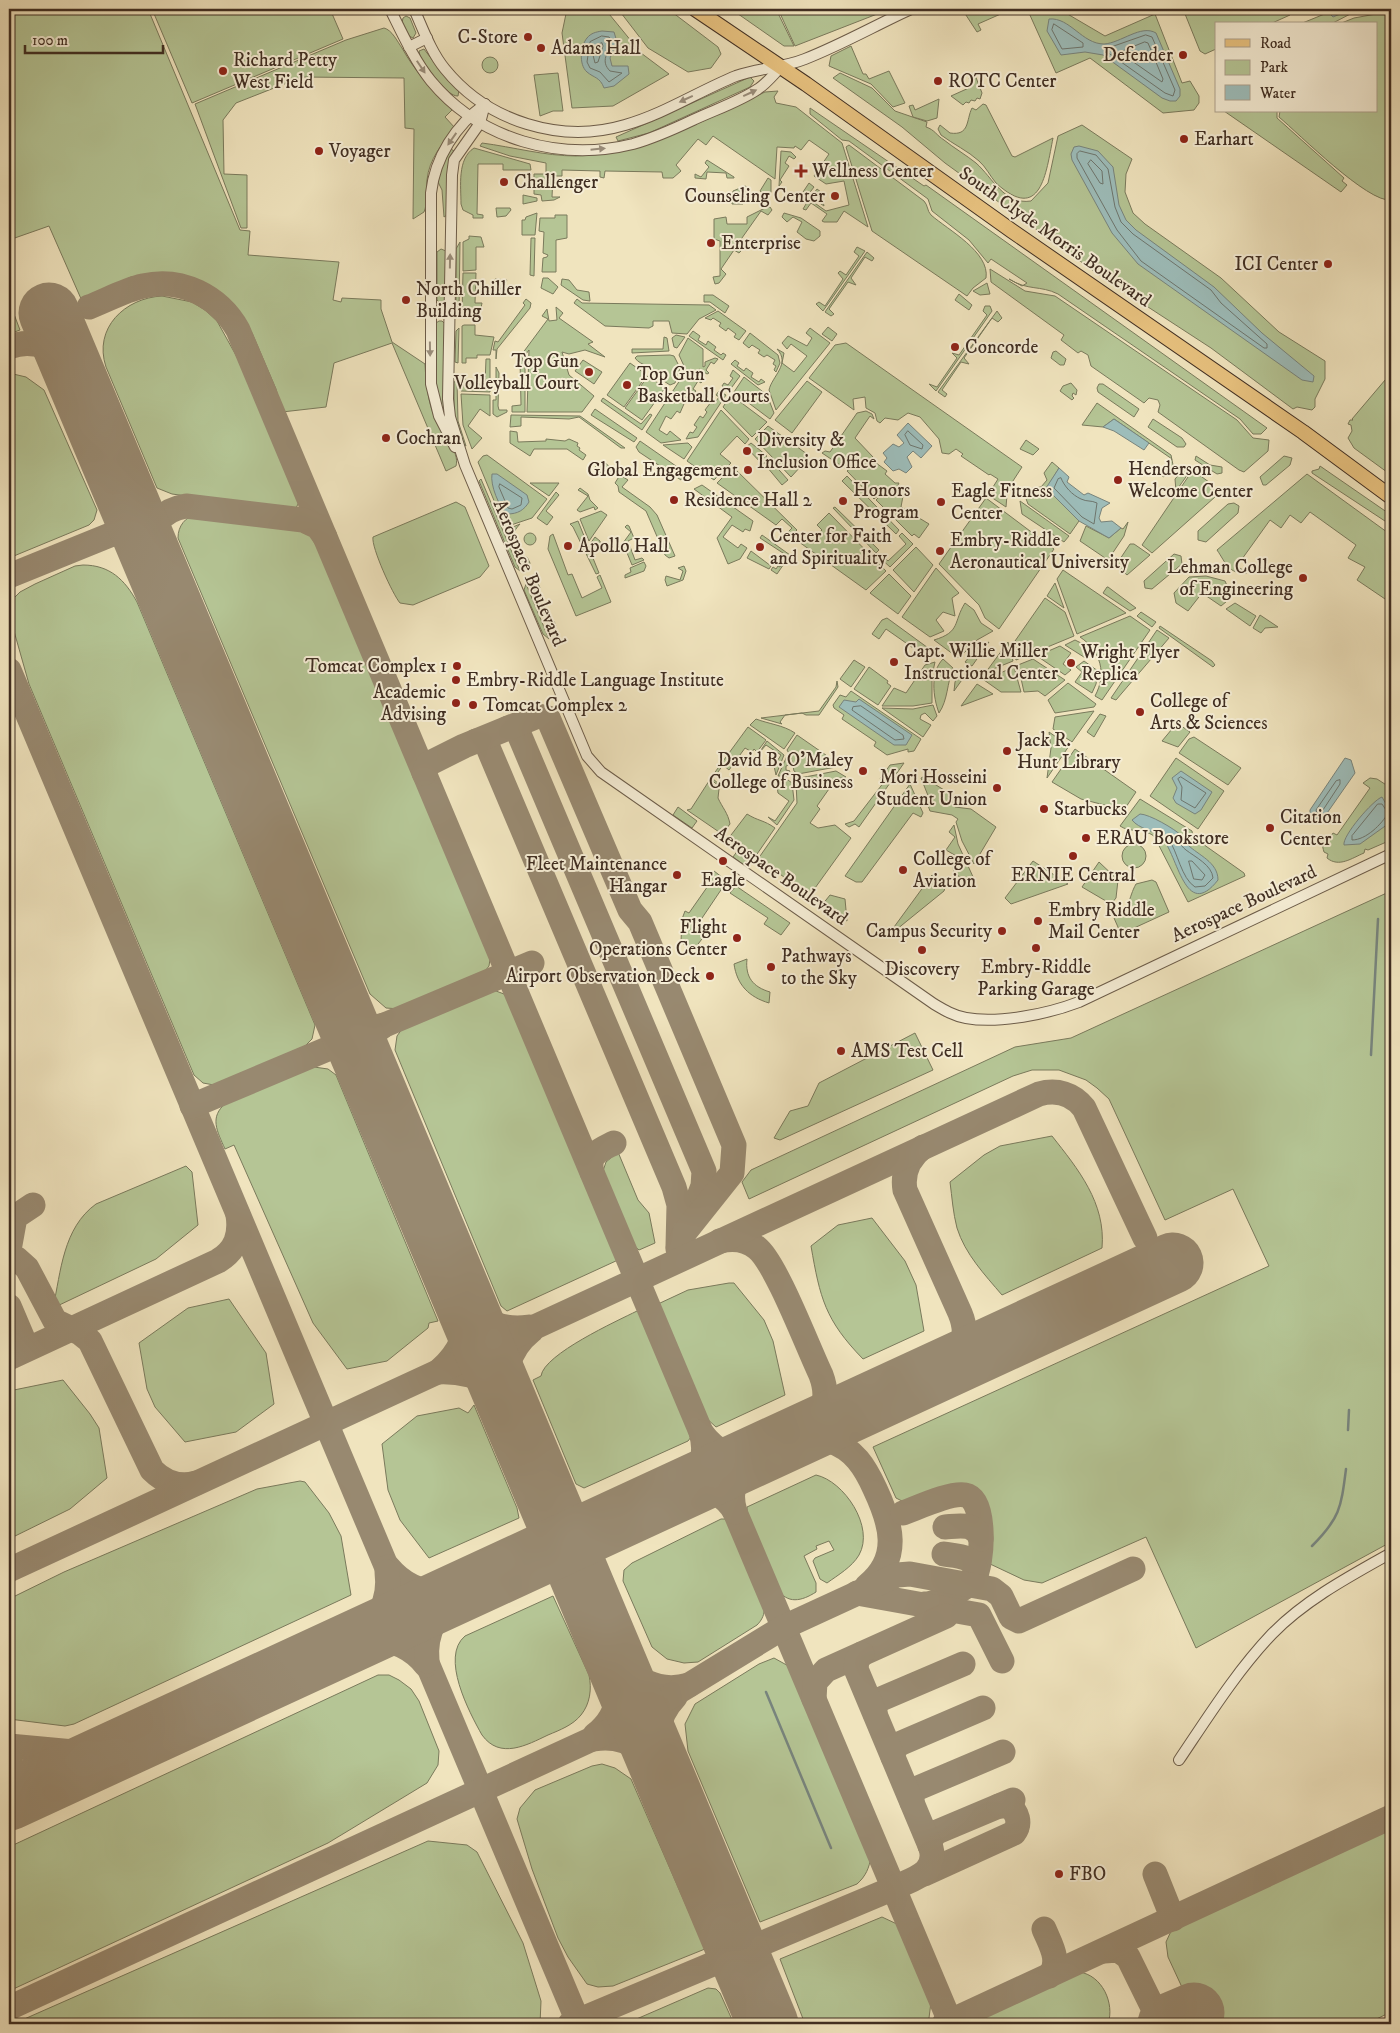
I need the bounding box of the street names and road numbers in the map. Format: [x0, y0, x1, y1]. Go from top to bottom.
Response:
street label: South Clyde Morris Boulevard [954, 162, 1156, 313]
street label: Aerospace Boulevard [488, 496, 571, 650]
street label: Aerospace Boulevard [710, 821, 852, 931]
street label: Aerospace Boulevard [1168, 860, 1321, 948]

